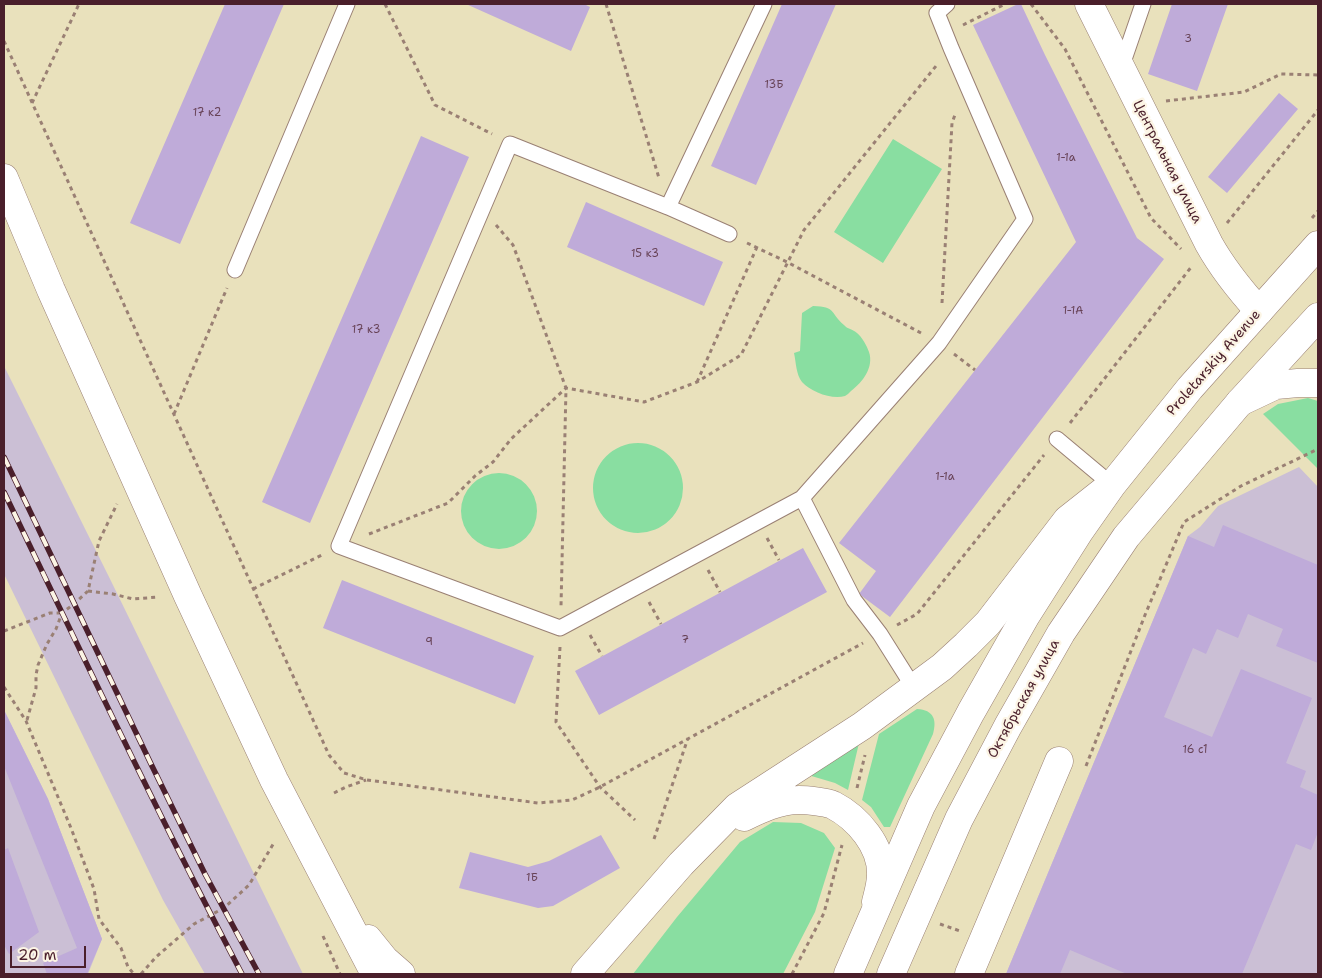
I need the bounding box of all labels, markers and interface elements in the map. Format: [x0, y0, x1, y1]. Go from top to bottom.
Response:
house number: 3 [1184, 32, 1192, 46]
house number: 13Б [764, 78, 784, 92]
street label: Центральная улица [1129, 98, 1205, 226]
house number: 17 к2 [193, 106, 221, 120]
house number: 1-1а [1056, 151, 1076, 165]
house number: 15 к3 [631, 247, 659, 261]
house number: 1-1А [1063, 304, 1083, 318]
street label: Proletarskiy Avenue [1163, 307, 1265, 419]
house number: 17 к3 [352, 323, 380, 337]
house number: 1-1а [935, 470, 955, 484]
house number: 7 [681, 633, 689, 647]
house number: 9 [425, 635, 433, 649]
street label: Октябрьская улица [984, 637, 1064, 761]
house number: 16 с1 [1182, 743, 1208, 757]
house number: 1Б [526, 871, 538, 885]
scale bar [12, 936, 89, 968]
text: 20 m [18, 945, 57, 965]

